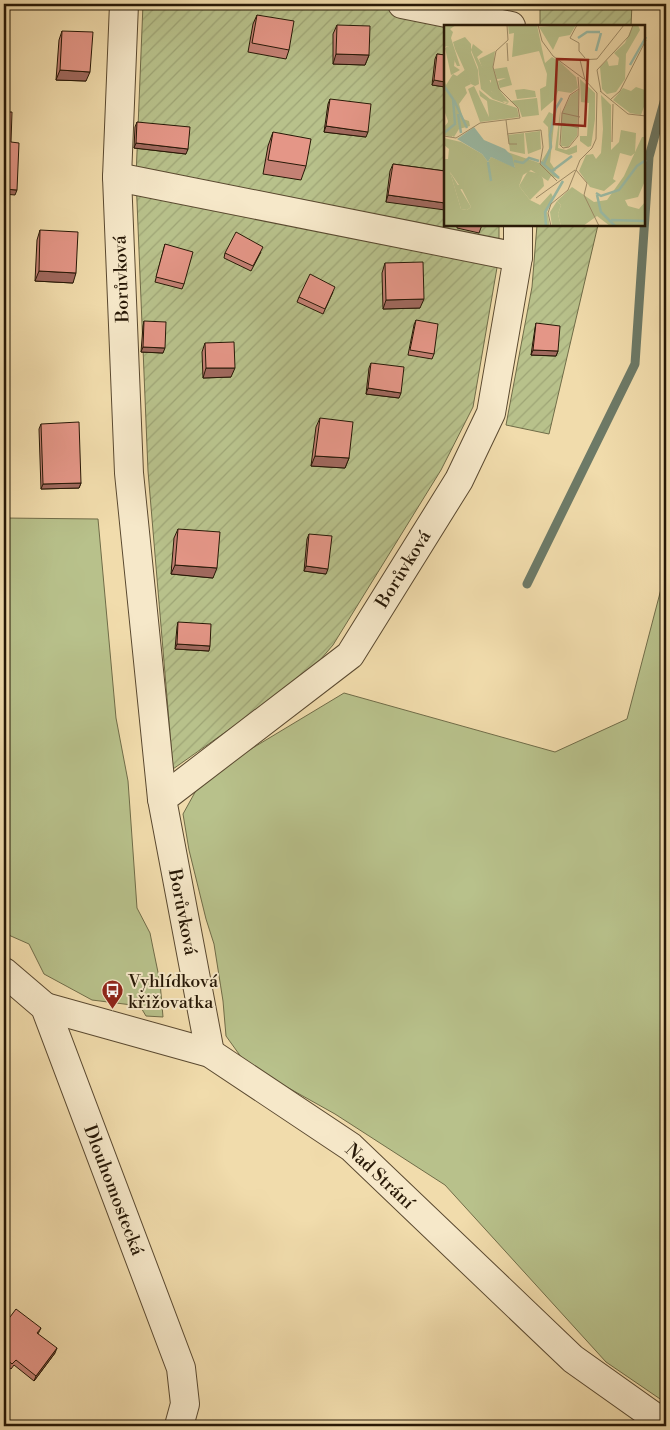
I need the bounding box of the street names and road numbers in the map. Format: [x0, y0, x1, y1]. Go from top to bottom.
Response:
street label: Borůvková [108, 234, 135, 324]
street label: Borůvková [370, 525, 437, 613]
street label: Borůvková [163, 866, 202, 958]
street label: Dlouhomostecká [78, 1122, 149, 1260]
street label: Nad Strání [340, 1139, 420, 1215]

